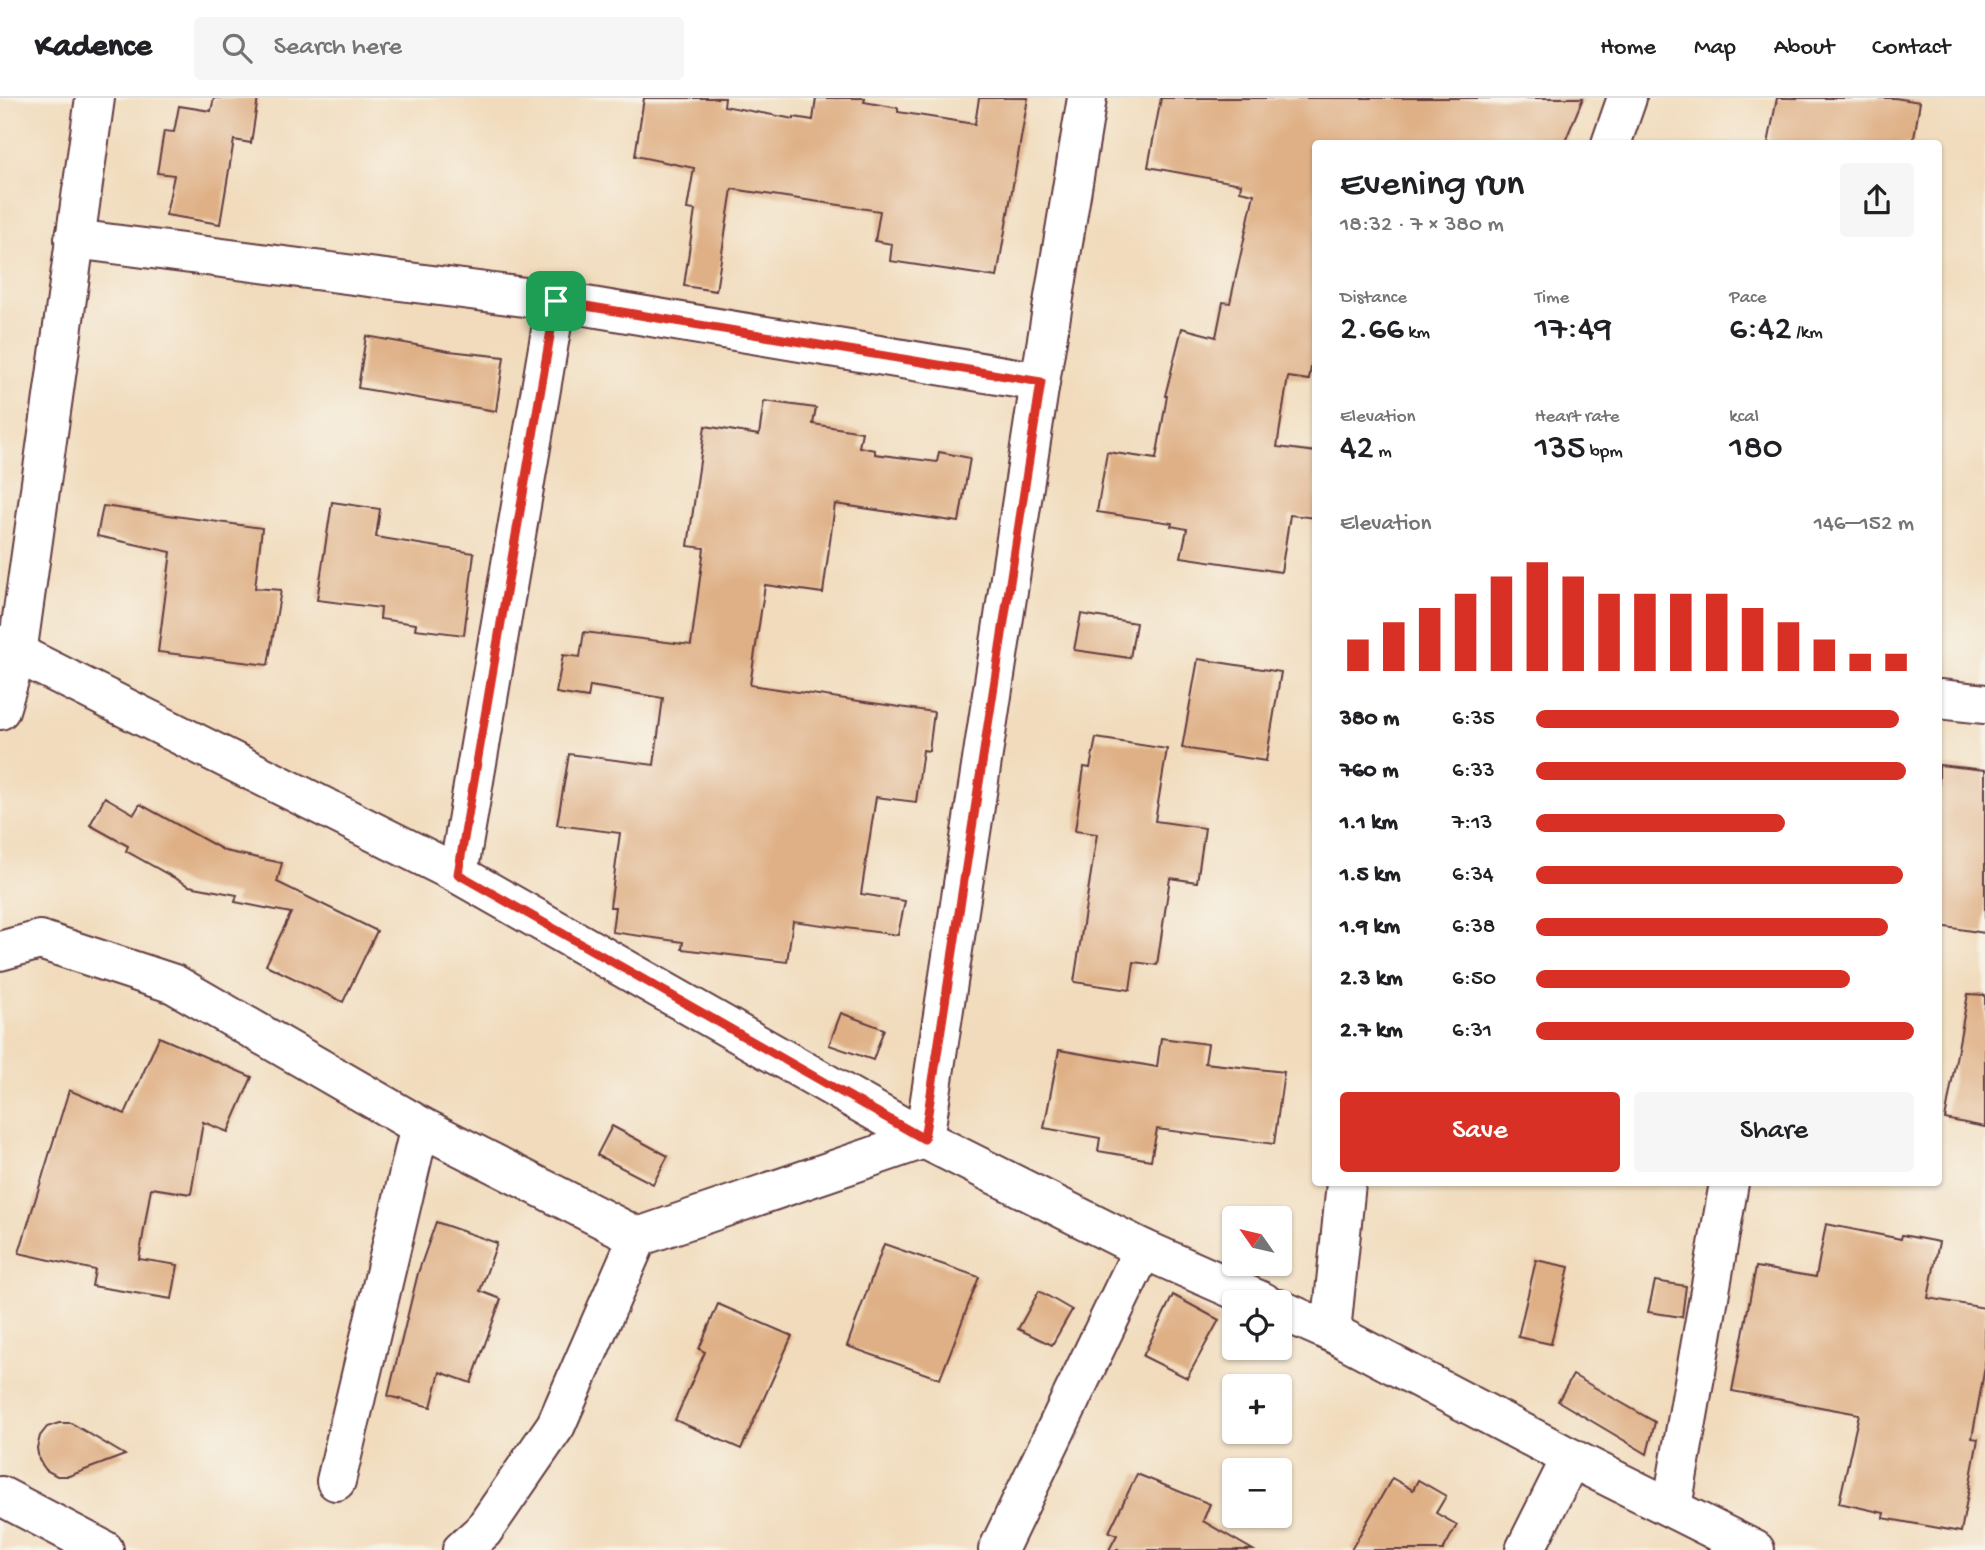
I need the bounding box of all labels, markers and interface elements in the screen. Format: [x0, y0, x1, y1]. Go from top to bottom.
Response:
search box [194, 17, 684, 80]
text: Kadence [35, 29, 152, 67]
icon: search [218, 29, 256, 67]
text: Search here [274, 33, 402, 64]
text: Home [1600, 34, 1656, 63]
text: Map [1694, 34, 1736, 63]
text: About [1774, 34, 1834, 63]
text: Contact [1872, 34, 1950, 63]
button: share [1840, 163, 1914, 237]
text: Evening run [1340, 164, 1524, 208]
text: 18:32 · 7 × 380 m [1340, 212, 1504, 239]
pin [526, 271, 586, 331]
icon: arrive [537, 282, 575, 320]
text: Distance [1340, 287, 1407, 310]
text: Time [1535, 287, 1569, 310]
text: Pace [1729, 287, 1767, 310]
text: 2.66 [1340, 310, 1404, 351]
text: 17:49 [1535, 310, 1612, 351]
text: 6:42 [1729, 310, 1792, 351]
text: km [1404, 322, 1430, 345]
text: /km [1792, 322, 1823, 345]
text: Elevation [1340, 406, 1416, 429]
text: Heart rate [1535, 406, 1620, 429]
text: kcal [1729, 406, 1759, 429]
text: 42 [1340, 429, 1374, 470]
text: 135 [1535, 429, 1585, 470]
text: 180 [1729, 429, 1783, 470]
text: m [1374, 441, 1392, 464]
text: bpm [1585, 441, 1623, 464]
text: Elevation [1340, 511, 1431, 538]
text: 146–152 m [1814, 511, 1914, 538]
text: 380 m [1340, 706, 1399, 733]
text: 6:35 [1452, 706, 1495, 733]
text: 760 m [1340, 758, 1398, 785]
text: 6:33 [1452, 758, 1495, 785]
text: 1.1 km [1340, 810, 1398, 837]
text: 7:13 [1452, 810, 1492, 837]
text: 1.5 km [1340, 862, 1401, 889]
text: 6:34 [1452, 862, 1494, 889]
text: 1.9 km [1340, 914, 1400, 941]
text: 6:38 [1452, 914, 1495, 941]
text: 2.3 km [1340, 966, 1402, 993]
text: 6:50 [1452, 966, 1496, 993]
text: 2.7 km [1340, 1018, 1403, 1045]
text: 6:31 [1452, 1018, 1492, 1045]
button: Save [1340, 1092, 1620, 1172]
button: Share [1634, 1092, 1914, 1172]
north arrow [1222, 1206, 1292, 1276]
map controls [1222, 1206, 1292, 1528]
button: locate [1222, 1290, 1292, 1360]
button: + [1222, 1374, 1292, 1444]
button: − [1222, 1458, 1292, 1528]

